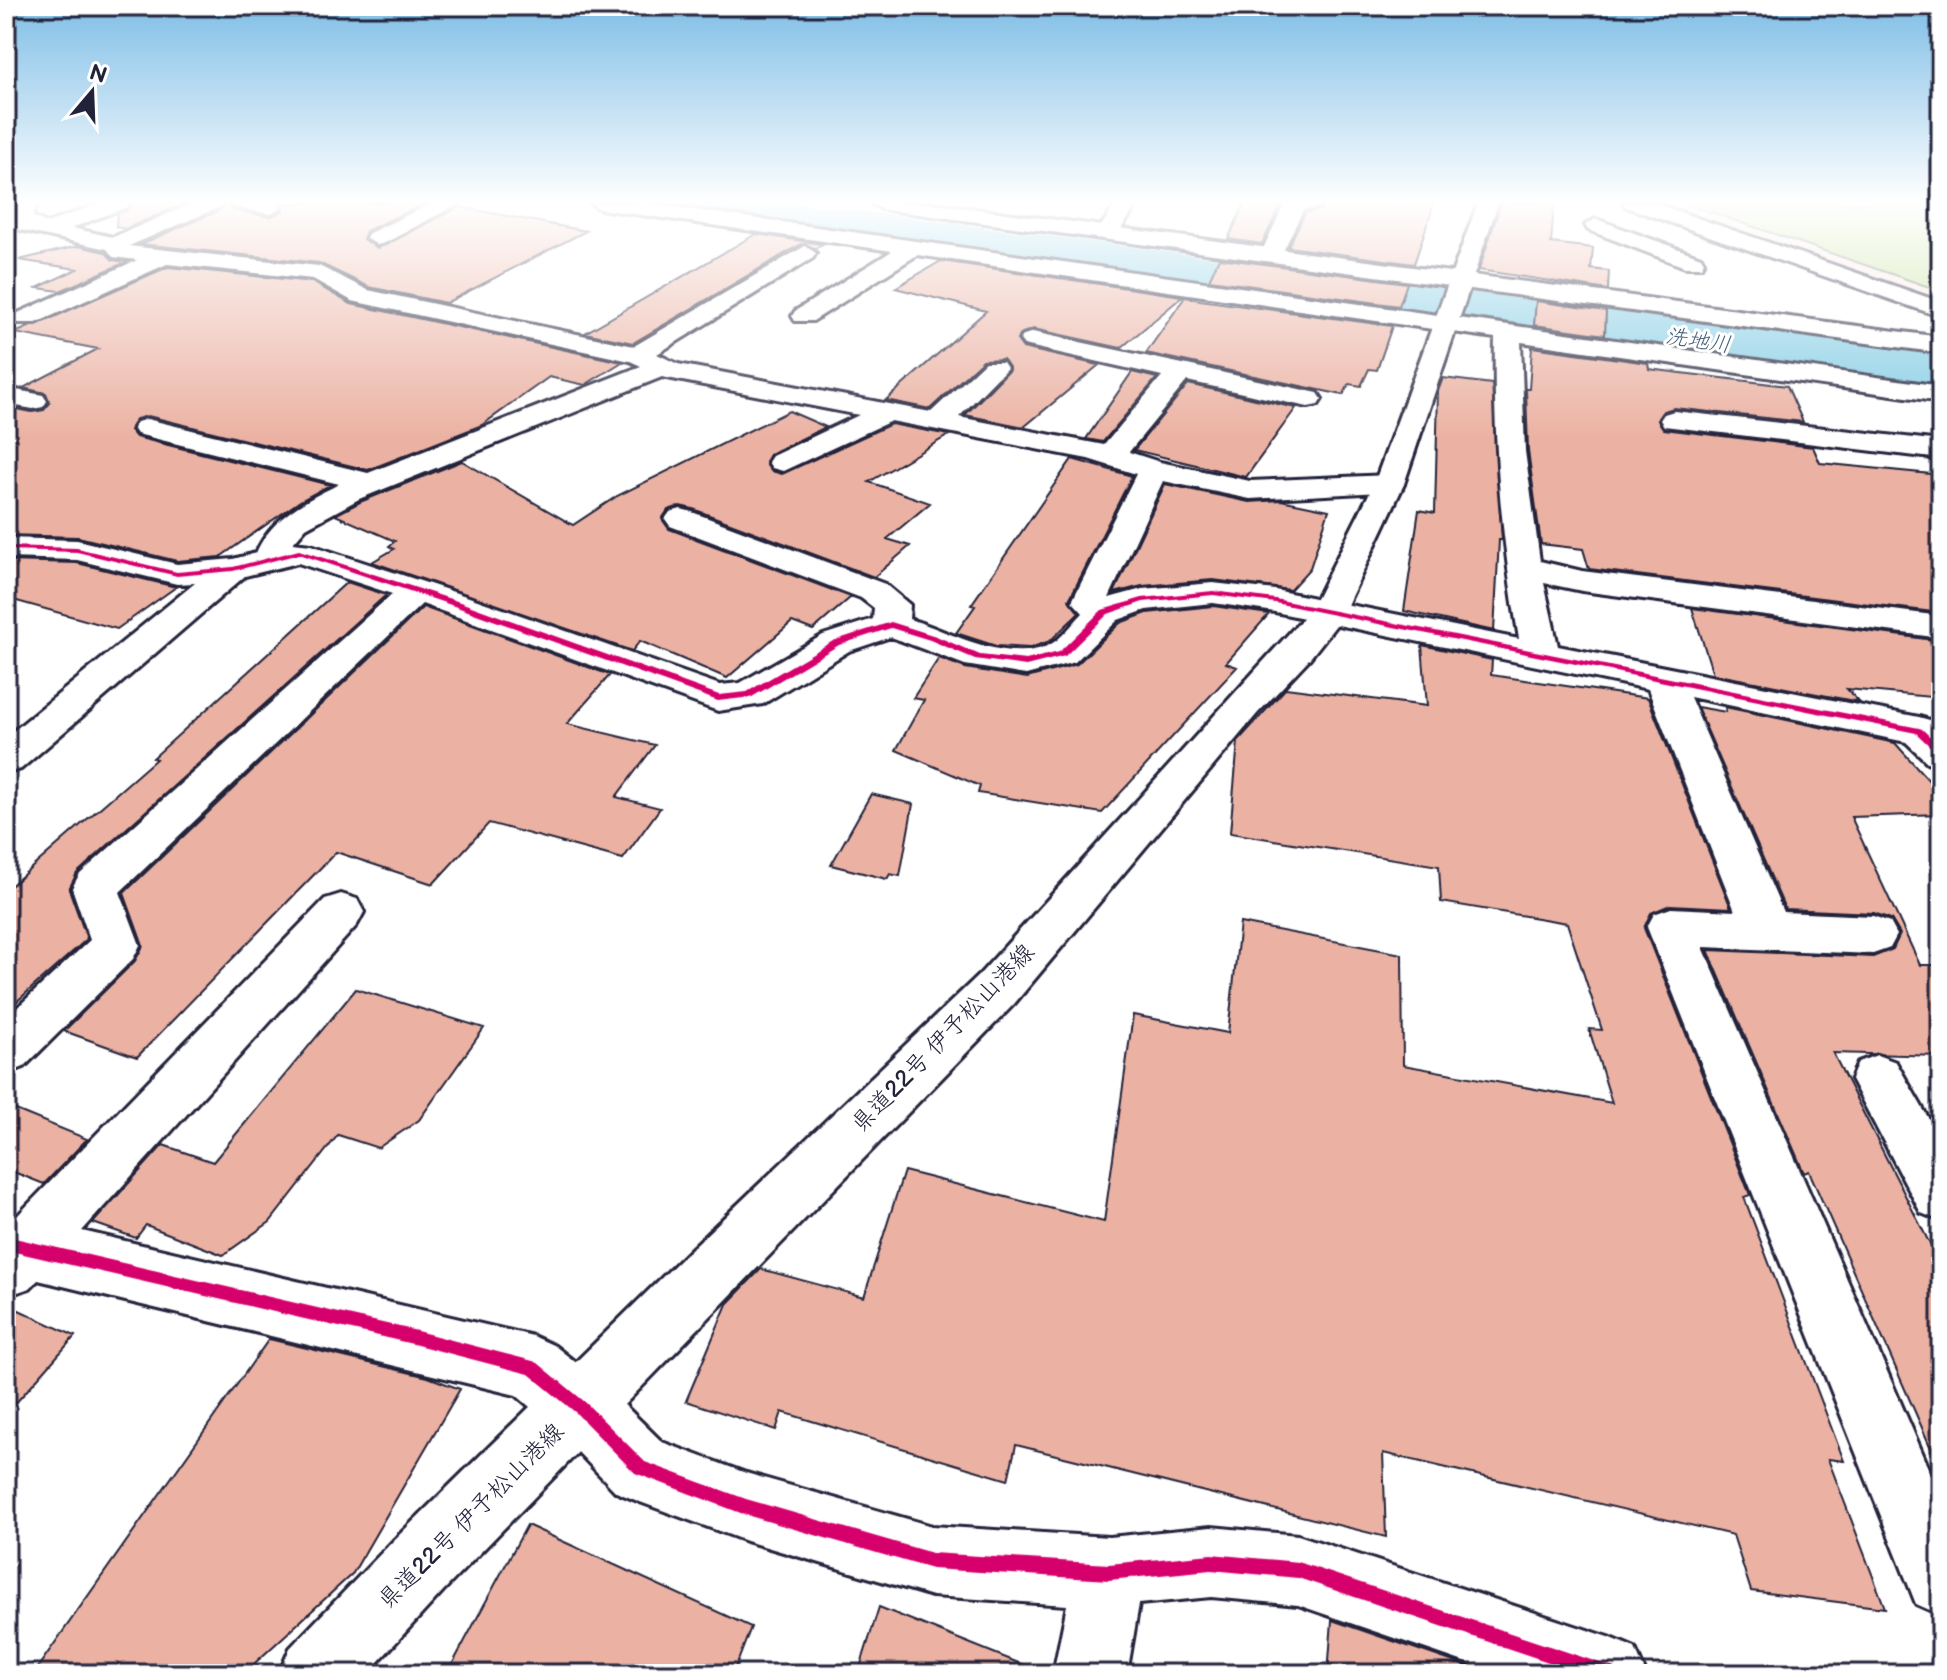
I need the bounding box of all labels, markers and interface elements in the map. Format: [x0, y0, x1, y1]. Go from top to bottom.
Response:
north arrow [52, 52, 132, 132]
text: N [86, 59, 110, 90]
water label: 洗地川 [1663, 323, 1733, 359]
street label: 県道22号 伊予松山港線 [845, 938, 1041, 1138]
street label: 県道22号 伊予松山港線 [372, 1417, 570, 1615]

